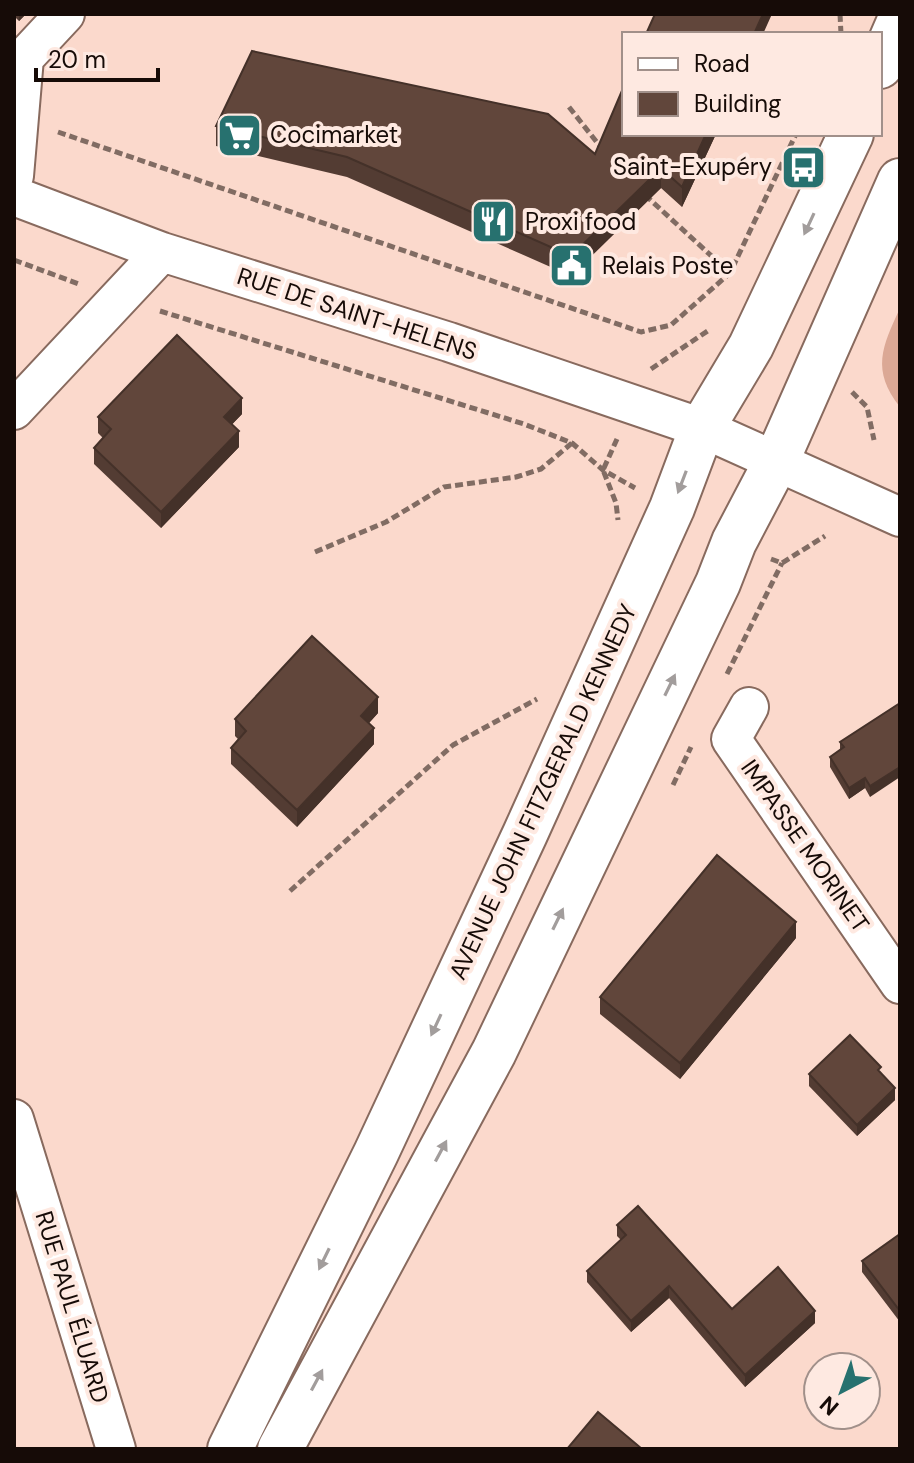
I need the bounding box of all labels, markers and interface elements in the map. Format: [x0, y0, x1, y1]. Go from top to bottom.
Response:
scale bar [36, 32, 158, 82]
legend [622, 32, 882, 136]
text: 20 m [48, 44, 106, 75]
text: Road [694, 48, 750, 79]
text: Building [694, 88, 781, 119]
supermarket icon: Cocimarket [215, 111, 263, 159]
place label: Cocimarket [270, 119, 398, 150]
bus stop icon: Saint-Exupéry [779, 143, 827, 191]
place label: Saint-Exupéry [613, 151, 772, 182]
restaurant icon: Proxi food [470, 198, 518, 246]
place label: Proxi food [525, 206, 636, 237]
one-way arrow [802, 213, 816, 236]
public building icon: Relais Poste [547, 242, 595, 290]
place label: Relais Poste [602, 250, 733, 281]
street label: RUE DE SAINT-HELENS [233, 260, 481, 367]
one-way arrow [675, 470, 688, 494]
street label: AVENUE JOHN FITZGERALD KENNEDY [442, 599, 643, 985]
one-way arrow [663, 673, 677, 696]
street label: IMPASSE MORINET [734, 753, 876, 938]
one-way arrow [551, 908, 564, 931]
one-way arrow [429, 1013, 443, 1037]
one-way arrow [434, 1140, 447, 1163]
street label: RUE PAUL ÉLUARD [29, 1207, 116, 1406]
one-way arrow [317, 1248, 330, 1271]
north arrow [802, 1351, 882, 1431]
one-way arrow [311, 1369, 324, 1392]
text: N [814, 1390, 845, 1422]

